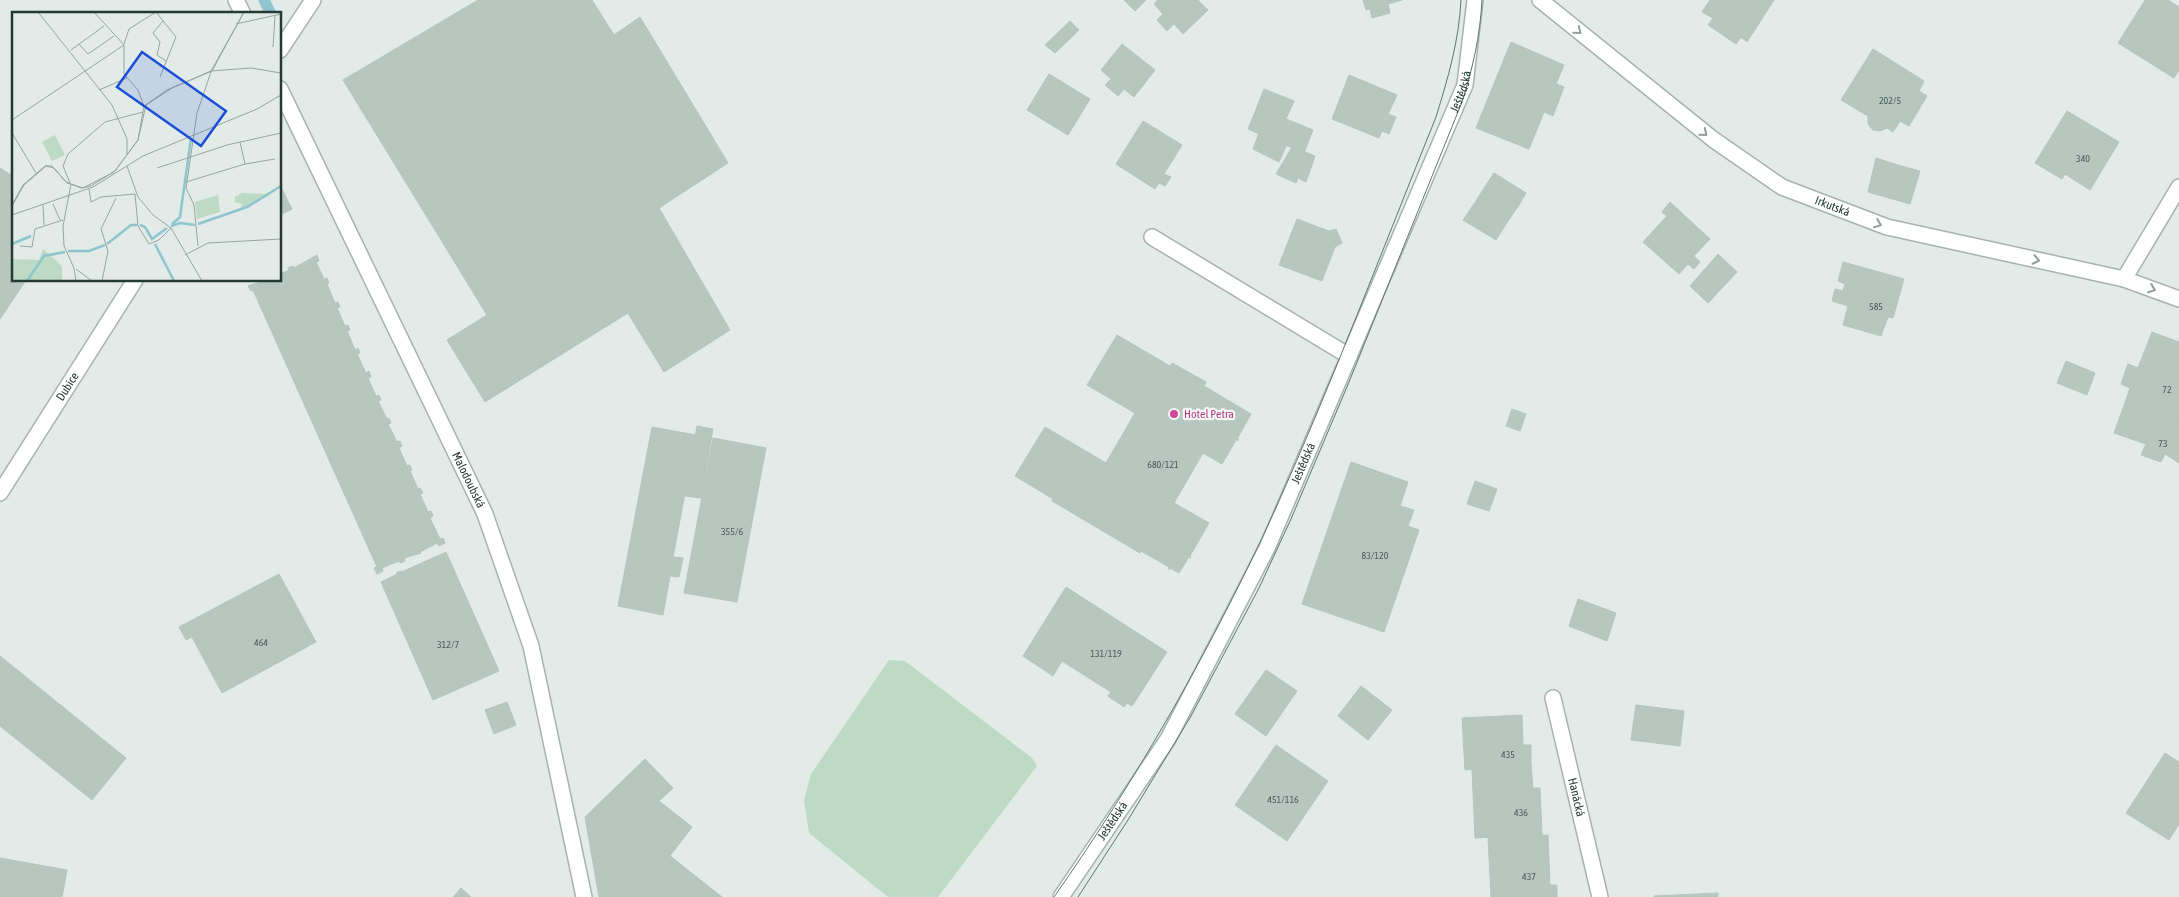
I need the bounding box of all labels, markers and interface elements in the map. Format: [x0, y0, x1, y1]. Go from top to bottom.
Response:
inset map [12, 12, 281, 281]
one-way arrow [1572, 25, 1581, 33]
street label: Ještědská [1447, 70, 1474, 114]
house number: 202/5 [1879, 95, 1901, 106]
one-way arrow [1699, 127, 1708, 136]
house number: 340 [2076, 153, 2090, 164]
street label: Irkutská [1813, 193, 1852, 219]
one-way arrow [1873, 218, 1882, 228]
one-way arrow [2032, 254, 2041, 264]
one-way arrow [2147, 283, 2155, 293]
house number: 585 [1869, 301, 1883, 312]
street label: Dubice [53, 370, 82, 403]
house number: 72 [2162, 384, 2172, 395]
place label: Hotel Petra [1184, 407, 1234, 421]
marker: Hotel Petra [1168, 408, 1180, 420]
house number: 73 [2158, 438, 2168, 449]
street label: Ještědská [1288, 441, 1318, 486]
street label: Malodoubská [449, 450, 488, 510]
house number: 680/121 [1147, 459, 1179, 470]
house number: 355/6 [721, 526, 743, 537]
house number: 83/120 [1362, 550, 1389, 561]
house number: 464 [254, 637, 268, 648]
house number: 312/7 [437, 639, 459, 650]
house number: 131/119 [1090, 648, 1122, 659]
house number: 435 [1501, 749, 1515, 760]
street label: Hanácká [1565, 777, 1588, 818]
house number: 451/116 [1267, 794, 1299, 805]
street label: Ještědská [1095, 799, 1130, 843]
house number: 436 [1514, 807, 1528, 818]
house number: 437 [1522, 871, 1536, 882]

